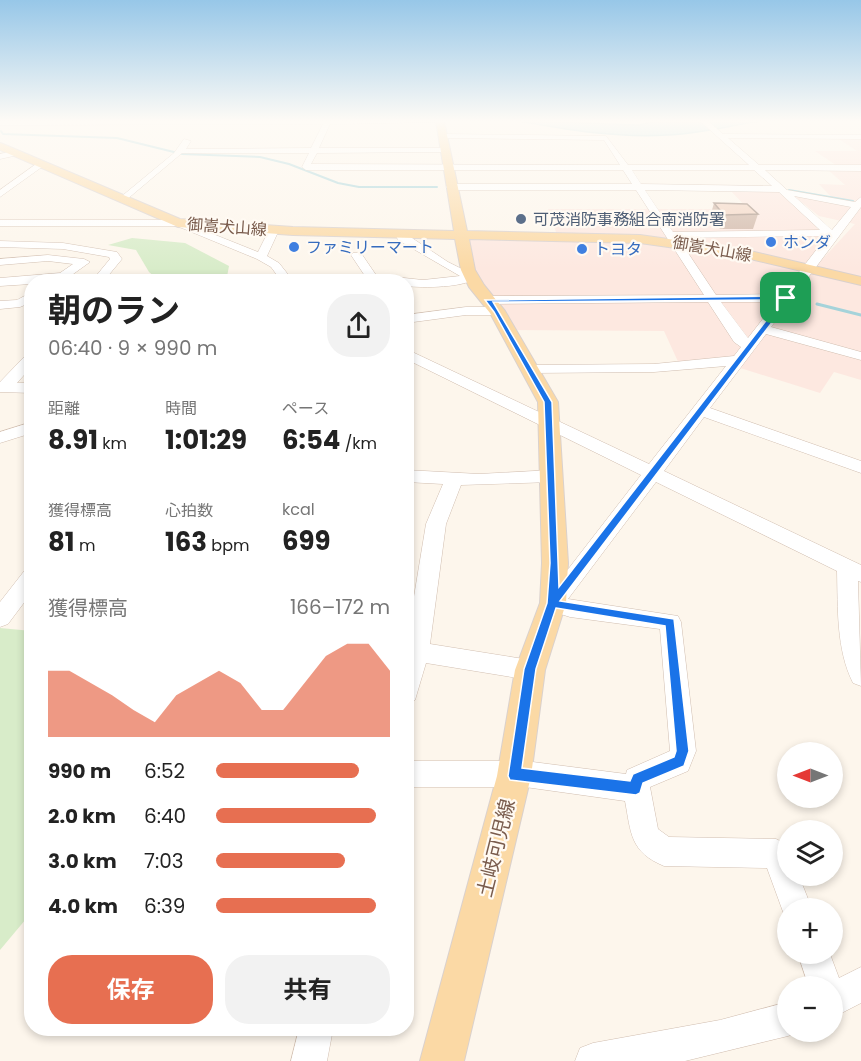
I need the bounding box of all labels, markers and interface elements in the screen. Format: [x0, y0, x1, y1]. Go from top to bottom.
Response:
place label: 可茂消防事務組合南消防署 [533, 208, 725, 231]
marker: 可茂消防事務組合南消防署 [514, 212, 528, 226]
street label: 御嵩犬山線 [186, 213, 268, 241]
street label: 御嵩犬山線 [671, 231, 753, 267]
place label: ホンダ [783, 231, 831, 254]
marker: ホンダ [764, 235, 778, 249]
place label: ファミリーマート [306, 236, 434, 259]
place label: トヨタ [594, 238, 642, 261]
marker: ファミリーマート [287, 240, 301, 254]
marker: トヨタ [575, 242, 589, 256]
pin [760, 272, 811, 323]
icon: arrive [769, 281, 802, 314]
text: 朝のラン [48, 287, 180, 334]
button: share [327, 294, 390, 357]
text: 06:40 · 9 × 990 m [48, 334, 217, 362]
text: 距離 [48, 397, 80, 420]
text: 時間 [165, 397, 197, 420]
text: ペース [282, 397, 329, 420]
text: 8.91 [48, 422, 98, 458]
text: 1:01:29 [165, 422, 247, 458]
text: 6:54 [282, 422, 340, 458]
text: km [98, 432, 127, 455]
text: /km [340, 432, 377, 455]
text: kcal [282, 498, 315, 521]
text: 獲得標高 [48, 499, 112, 522]
text: 心拍数 [165, 499, 213, 522]
text: 699 [282, 523, 331, 559]
text: 81 [48, 524, 75, 560]
text: 163 [165, 524, 207, 560]
text: m [75, 534, 95, 557]
text: bpm [207, 534, 249, 557]
text: 166–172 m [290, 593, 390, 621]
text: 獲得標高 [48, 594, 128, 622]
north arrow [777, 742, 843, 808]
map controls [777, 742, 843, 1042]
text: 990 m [48, 757, 111, 785]
text: 6:52 [144, 757, 185, 785]
street label: 土岐可児線 [470, 796, 522, 900]
text: 2.0 km [48, 802, 116, 830]
text: 6:40 [144, 802, 186, 830]
button: layers [777, 820, 843, 886]
text: 3.0 km [48, 847, 117, 875]
text: 7:03 [144, 847, 184, 875]
text: 4.0 km [48, 892, 118, 920]
text: 6:39 [144, 892, 185, 920]
button: + [777, 898, 843, 964]
button: 保存 [48, 955, 213, 1024]
button: 共有 [225, 955, 390, 1024]
button: − [777, 976, 843, 1042]

